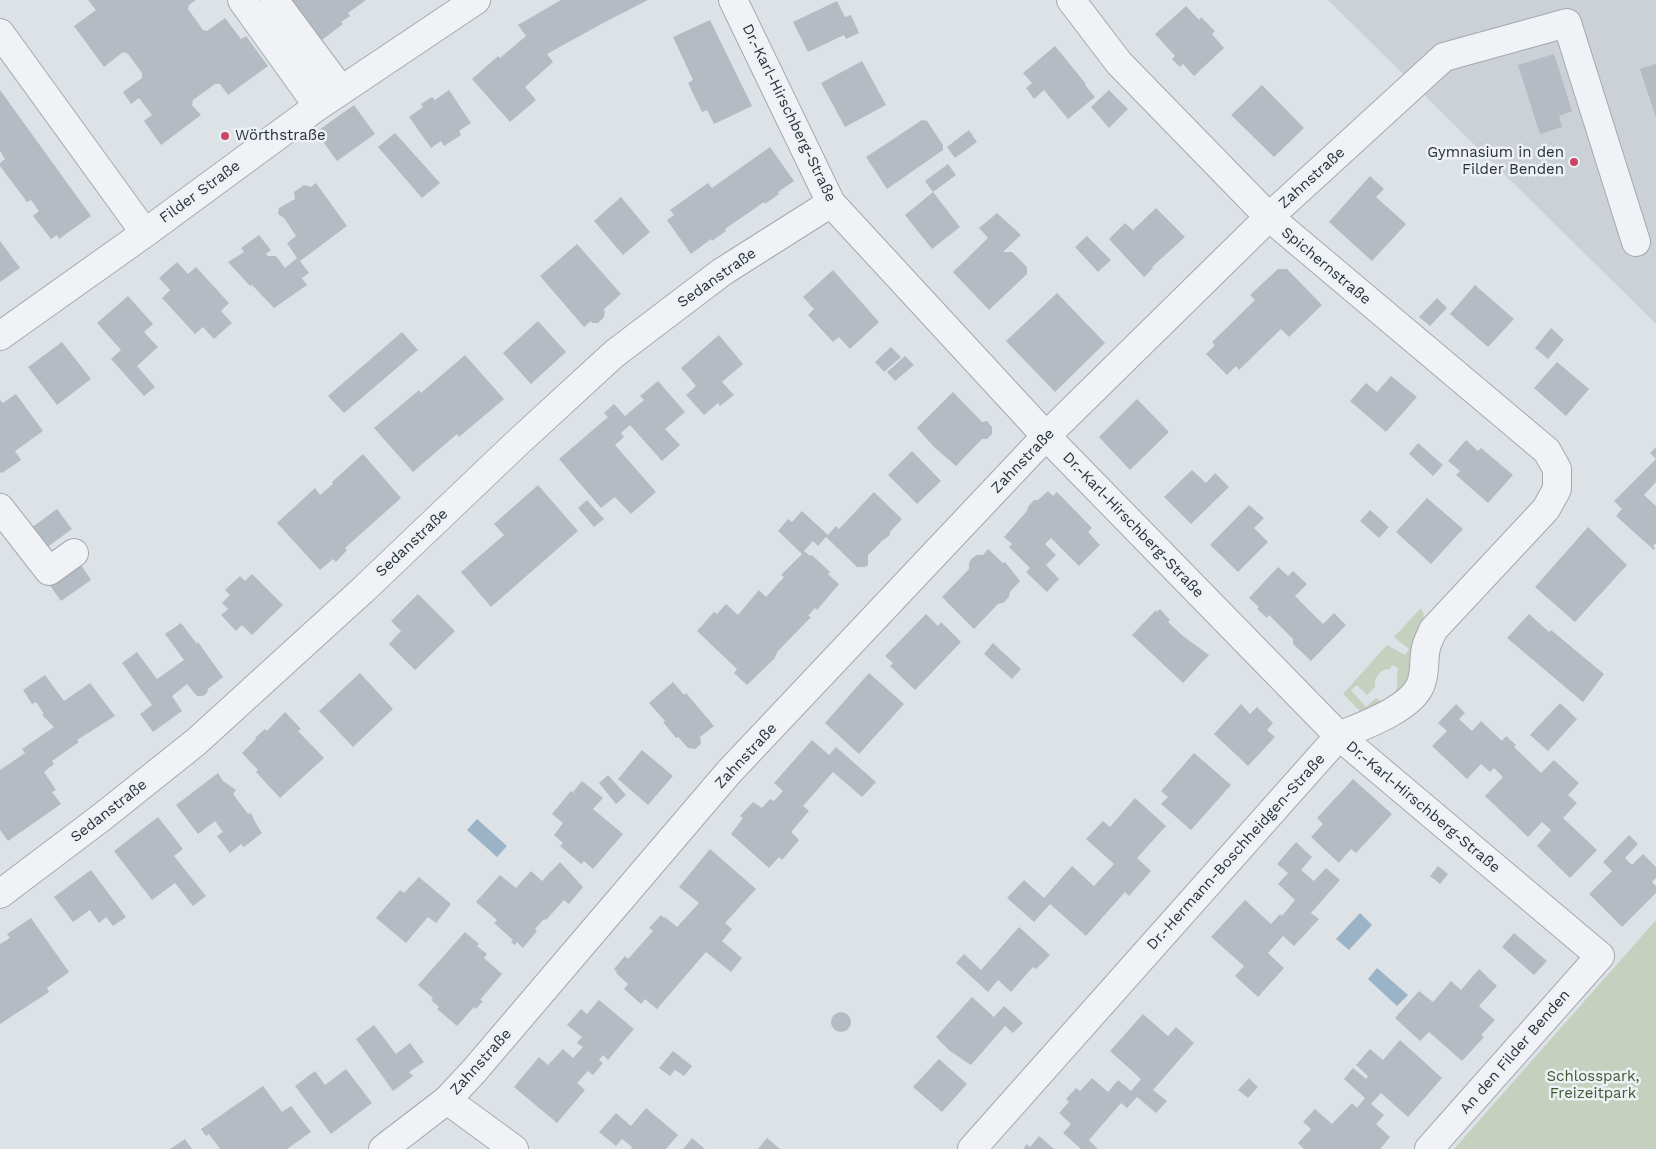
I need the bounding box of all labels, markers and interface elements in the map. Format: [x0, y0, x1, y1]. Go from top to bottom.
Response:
street label: Dr.-Karl-Hirschberg-Straße [738, 21, 840, 205]
place label: Wörthstraße [235, 127, 326, 145]
marker: Wörthstraße [219, 130, 231, 142]
street label: Zahnstraße [1275, 144, 1349, 212]
place label: Gymnasium in den Filder Benden [1427, 144, 1564, 179]
marker: Gymnasium in den Filder Benden [1568, 156, 1580, 168]
street label: Filder Straße [156, 157, 244, 227]
street label: Spichernstraße [1278, 223, 1374, 309]
street label: Sedanstraße [674, 244, 760, 312]
street label: Zahnstraße [988, 425, 1058, 497]
street label: Dr.-Karl-Hirschberg-Straße [1059, 448, 1207, 602]
street label: Sedanstraße [372, 505, 452, 581]
street label: Zahnstraße [711, 720, 781, 792]
street label: Dr.-Karl-Hirschberg-Straße [1342, 737, 1504, 877]
street label: Dr.-Hermann-Boschheidgen-Straße [1143, 750, 1329, 954]
street label: Sedanstraße [67, 776, 151, 846]
street label: An den Filder Benden [1456, 986, 1574, 1118]
street label: Zahnstraße [447, 1025, 515, 1099]
park label: Schlosspark, Freizeitpark [1546, 1068, 1640, 1103]

